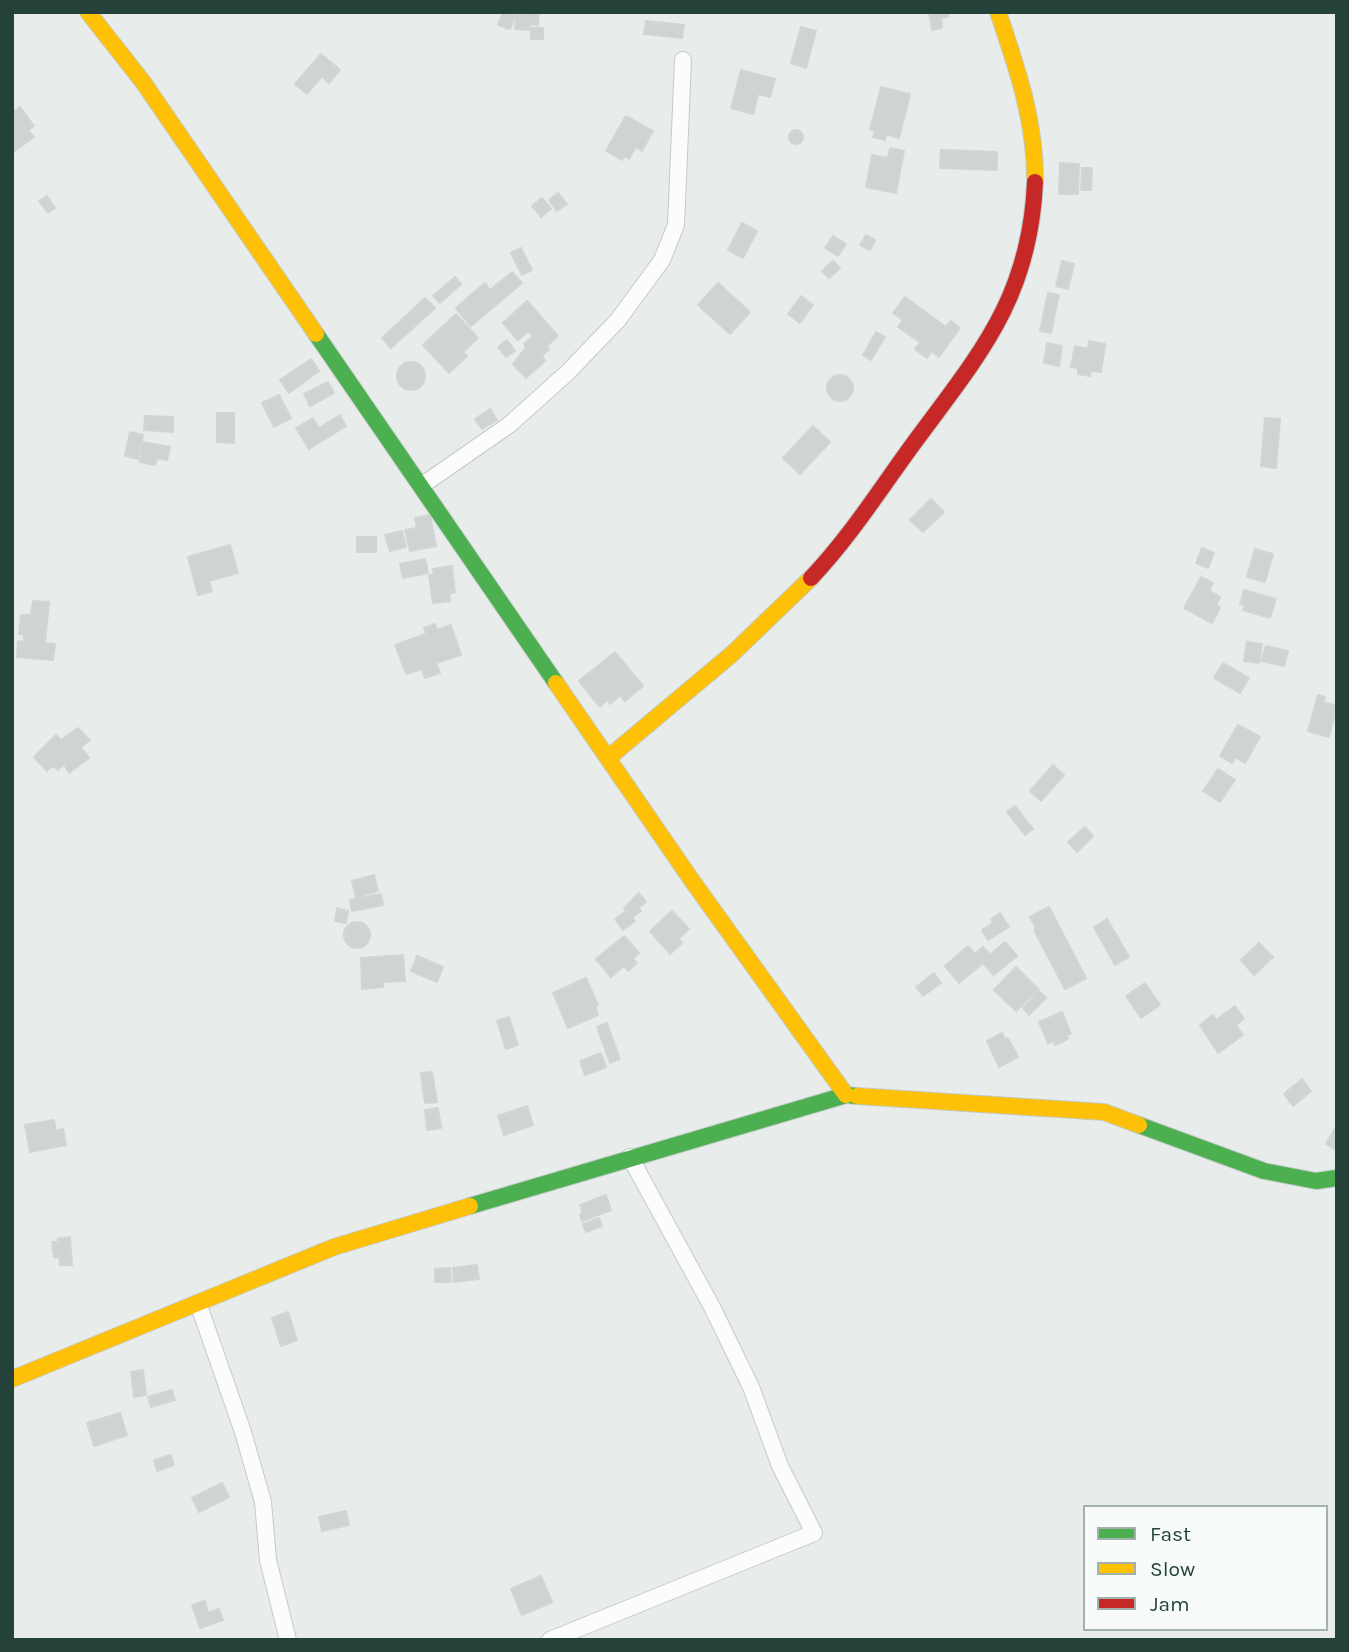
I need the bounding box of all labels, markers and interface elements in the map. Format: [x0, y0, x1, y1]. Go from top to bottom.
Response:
legend [1083, 1505, 1328, 1631]
text: Fast [1150, 1522, 1191, 1546]
text: Slow [1150, 1557, 1195, 1581]
text: Jam [1150, 1592, 1190, 1616]

